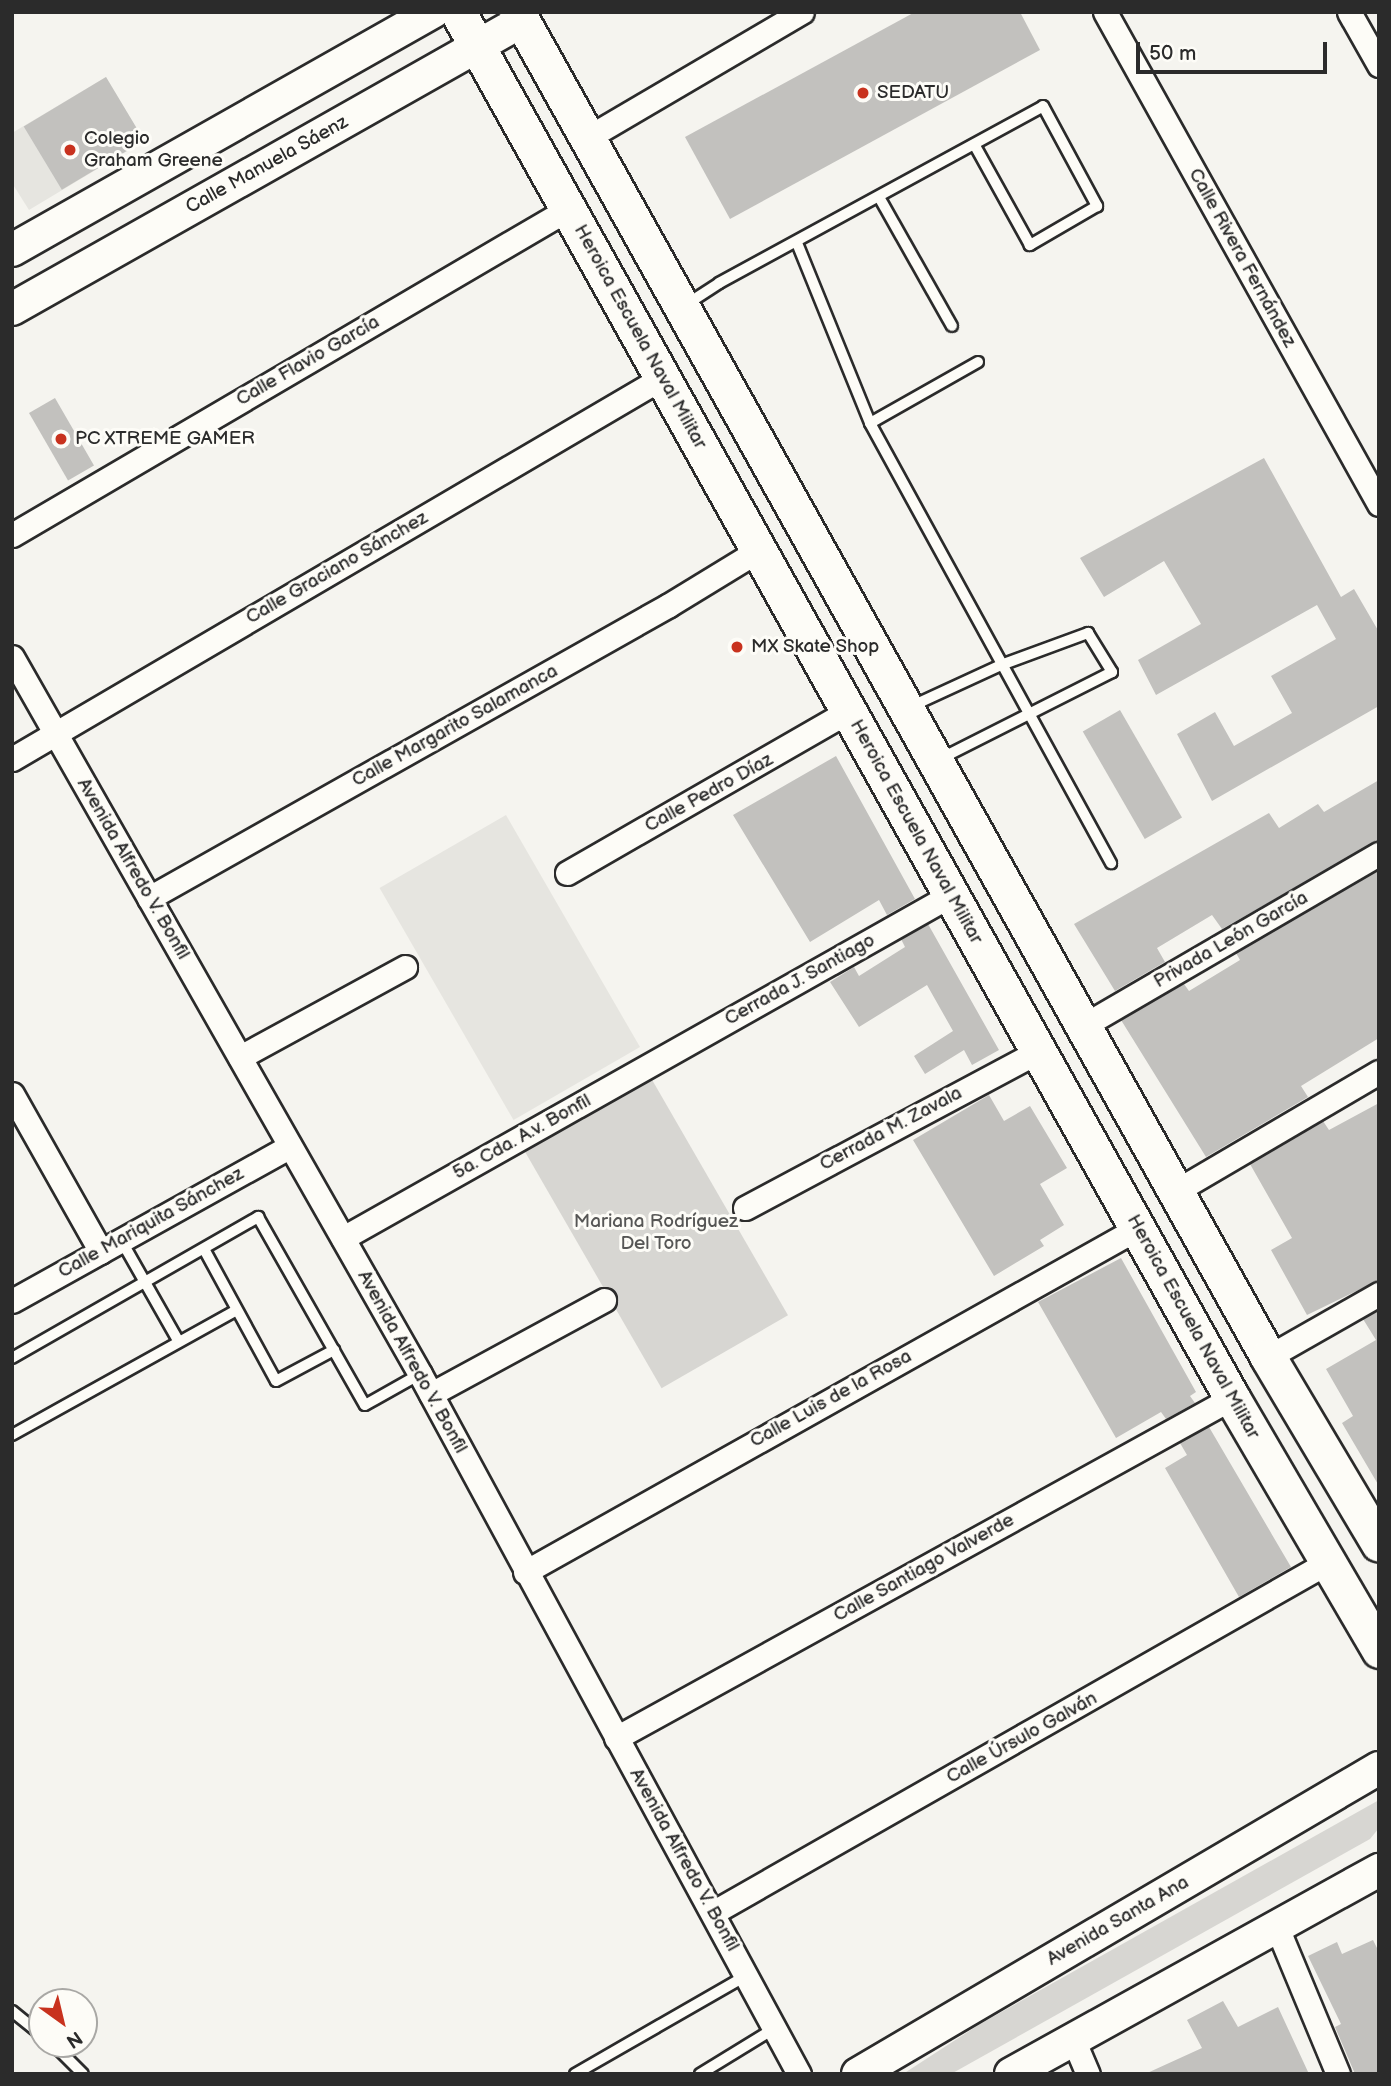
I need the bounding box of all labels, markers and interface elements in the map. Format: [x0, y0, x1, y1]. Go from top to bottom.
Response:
scale bar [1139, 28, 1330, 72]
text: 50 m [1149, 41, 1196, 66]
place label: SEDATU [877, 82, 949, 104]
marker: SEDATU [855, 85, 871, 101]
street label: Calle Manuela Sáenz [182, 111, 352, 219]
place label: Colegio Graham Greene [84, 128, 223, 172]
marker: Colegio Graham Greene [62, 142, 78, 158]
street label: Calle Rivera Fernández [1183, 165, 1301, 351]
street label: Heroica Escuela Naval Militar [569, 221, 711, 453]
street label: Calle Flavio García [232, 311, 384, 411]
place label: PC XTREME GAMER [75, 428, 256, 450]
marker: PC XTREME GAMER [53, 431, 69, 447]
street label: Calle Graciano Sánchez [242, 507, 432, 629]
place label: MX Skate Shop [751, 636, 880, 658]
marker: MX Skate Shop [729, 639, 745, 655]
street label: Calle Margarito Salamanca [348, 660, 562, 792]
street label: Heroica Escuela Naval Militar [845, 716, 987, 948]
street label: Calle Pedro Díaz [641, 748, 777, 838]
street label: Avenida Alfredo V. Bonfil [72, 774, 194, 964]
street label: Privada León García [1150, 887, 1312, 993]
street label: Cerrada J. Santiago [720, 929, 880, 1031]
street label: Cerrada M. Zavala [816, 1082, 966, 1176]
street label: 5a. Cda. A.v. Bonfil [449, 1090, 595, 1184]
street label: Calle Mariquita Sánchez [54, 1162, 248, 1284]
park label: Mariana Rodríguez Del Toro [574, 1211, 738, 1255]
street label: Heroica Escuela Naval Militar [1122, 1211, 1264, 1443]
street label: Avenida Alfredo V. Bonfil [352, 1266, 472, 1458]
street label: Calle Luis de la Rosa [746, 1345, 916, 1453]
street label: Calle Santiago Valverde [829, 1509, 1019, 1627]
street label: Calle Úrsulo Galván [943, 1687, 1101, 1789]
street label: Avenida Alfredo V. Bonfil [624, 1764, 744, 1956]
street label: Avenida Santa Ana [1043, 1871, 1193, 1971]
north arrow [28, 1988, 98, 2058]
text: N [62, 2026, 86, 2053]

